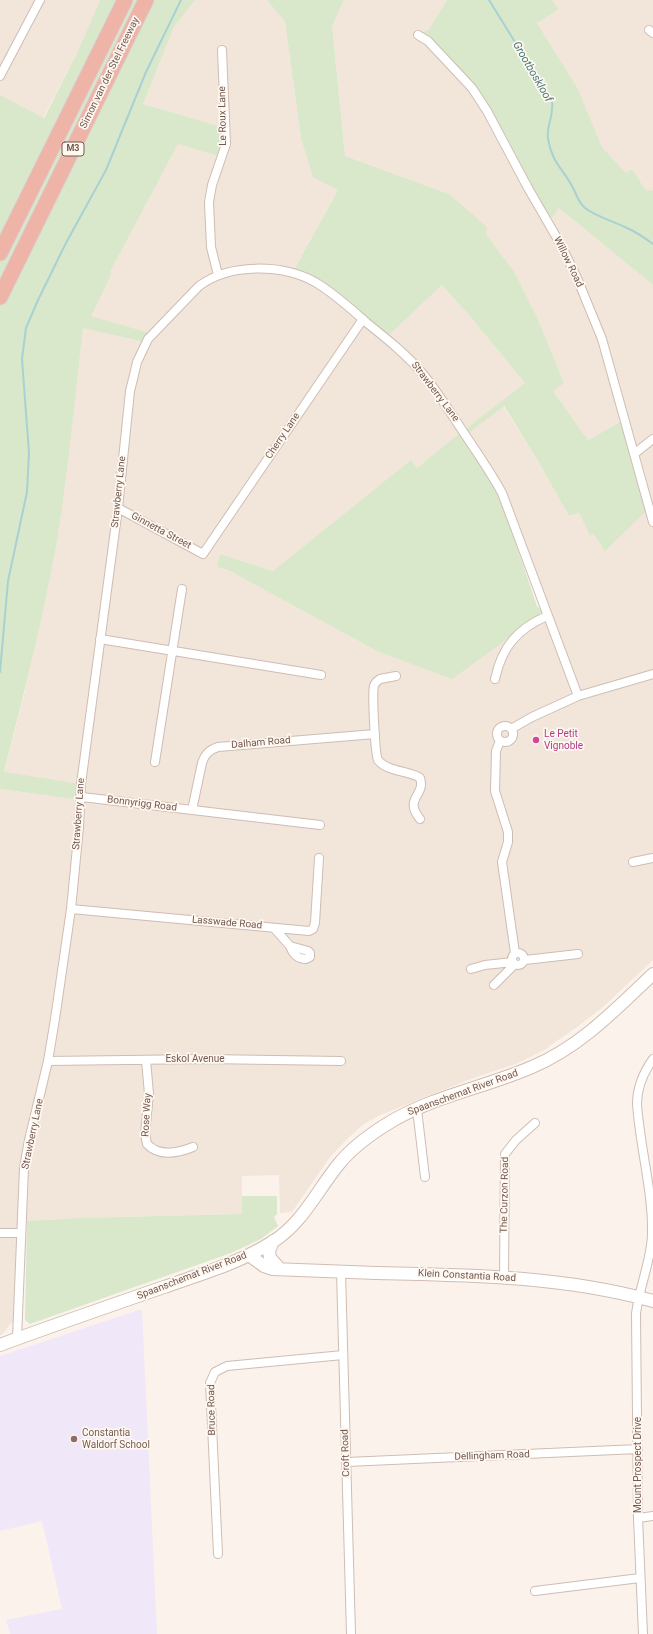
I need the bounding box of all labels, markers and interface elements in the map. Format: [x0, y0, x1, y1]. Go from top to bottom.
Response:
street label: Simon van der Stel Freeway [78, 15, 142, 131]
water label: Grootboskloof [509, 39, 555, 105]
street label: Le Roux Lane [216, 86, 230, 146]
road number: M3 [62, 142, 84, 156]
street label: Willow Road [551, 235, 585, 289]
street label: Strawberry Lane [409, 360, 461, 424]
street label: Cherry Lane [263, 411, 303, 461]
street label: Strawberry Lane [109, 456, 129, 528]
street label: Ginnetta Street [129, 510, 193, 552]
place label: Le Petit Vignoble [544, 728, 583, 752]
street label: Dalham Road [231, 734, 291, 752]
marker: Le Petit Vignoble [531, 735, 541, 745]
street label: Strawberry Lane [71, 778, 87, 850]
street label: Bonnyrigg Road [106, 794, 178, 814]
street label: Lasswade Road [191, 914, 263, 932]
street label: Eskol Avenue [165, 1053, 225, 1065]
street label: Spaanschemat River Road [406, 1067, 520, 1119]
street label: Rose Way [140, 1093, 154, 1137]
street label: Strawberry Lane [20, 1098, 46, 1170]
street label: The Curzon Road [498, 1157, 512, 1233]
street label: Spaanschemat River Road [135, 1250, 249, 1302]
street label: Klein Constantia Road [418, 1267, 516, 1285]
street label: Bruce Road [206, 1384, 218, 1436]
street label: Mount Prospect Drive [632, 1417, 644, 1513]
place label: Constantia Waldorf School [82, 1427, 150, 1450]
street label: Croft Road [339, 1429, 353, 1477]
marker: Constantia Waldorf School [69, 1434, 79, 1444]
street label: Dellingham Road [454, 1449, 530, 1463]

